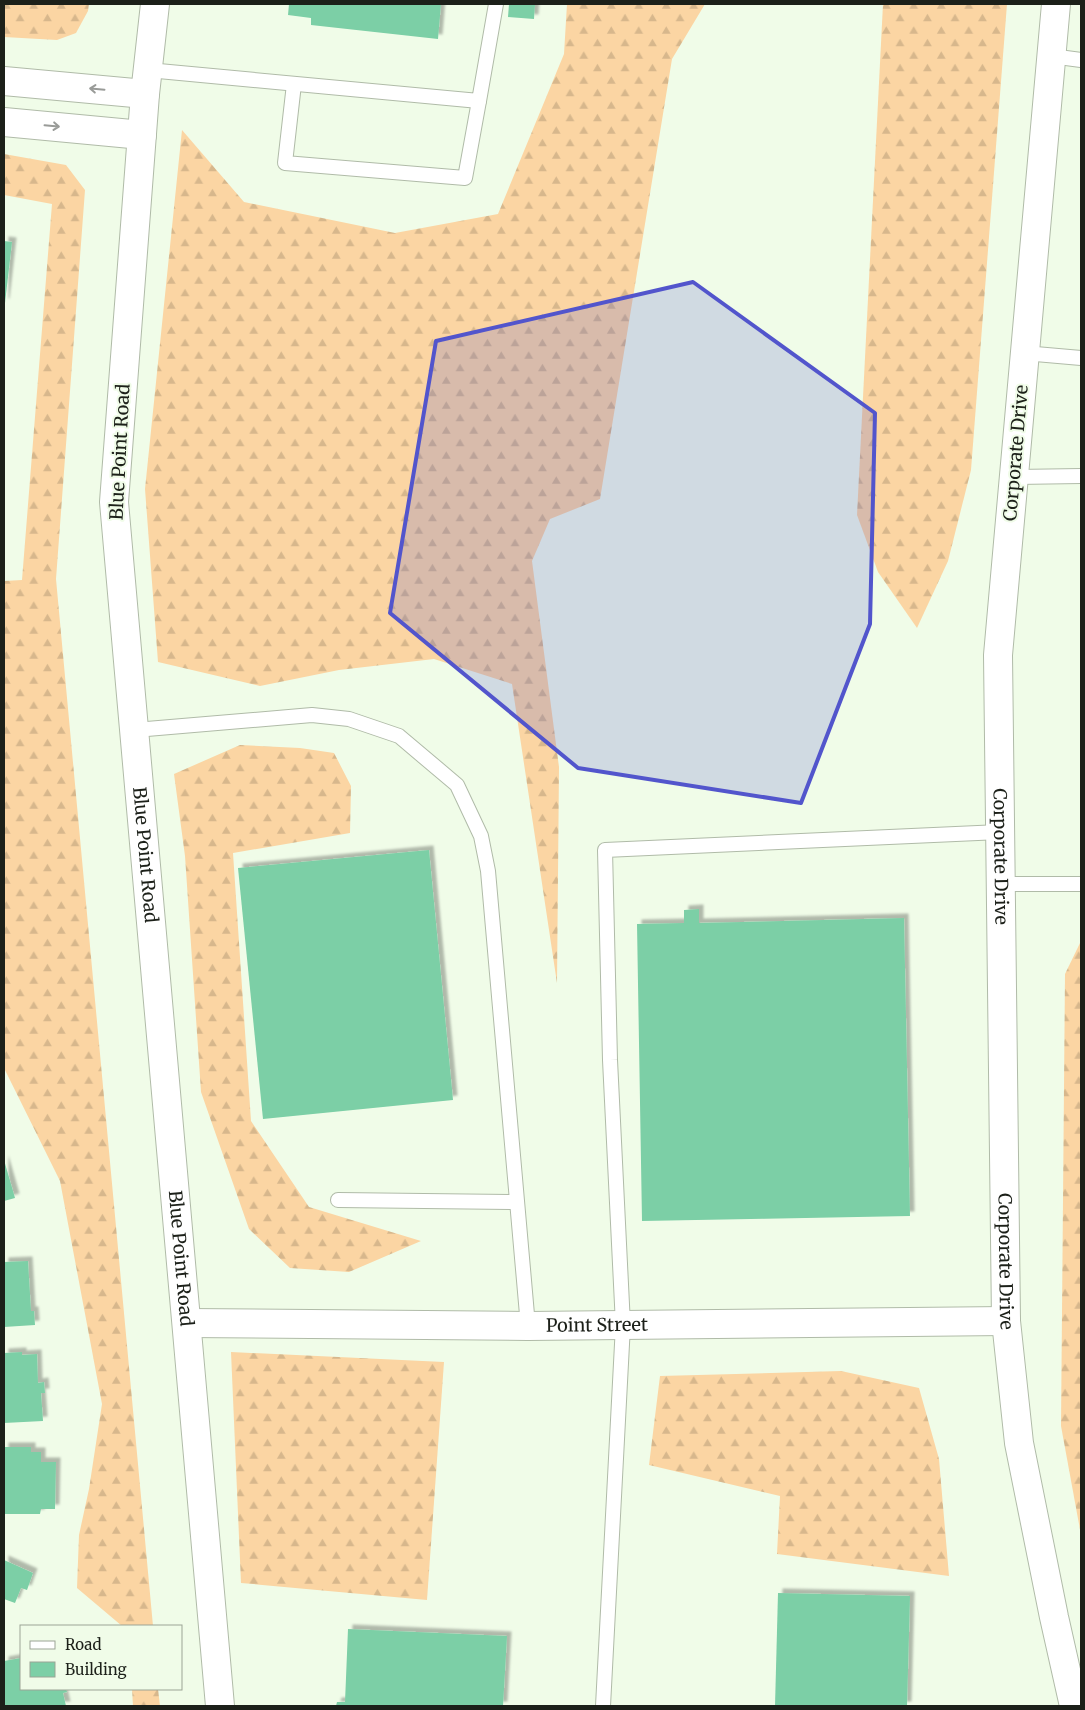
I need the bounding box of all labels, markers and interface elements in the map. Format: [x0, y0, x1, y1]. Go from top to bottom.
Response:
one-way arrow [89, 84, 105, 94]
one-way arrow [44, 121, 60, 131]
street label: Blue Point Road [104, 383, 135, 521]
street label: Corporate Drive [998, 384, 1033, 522]
street label: Blue Point Road [128, 786, 163, 924]
street label: Corporate Drive [989, 788, 1013, 925]
street label: Blue Point Road [164, 1189, 199, 1327]
street label: Corporate Drive [993, 1193, 1019, 1331]
street label: Point Street [546, 1313, 648, 1337]
legend [20, 1625, 182, 1690]
text: Road [65, 1635, 101, 1654]
text: Building [65, 1660, 127, 1679]

